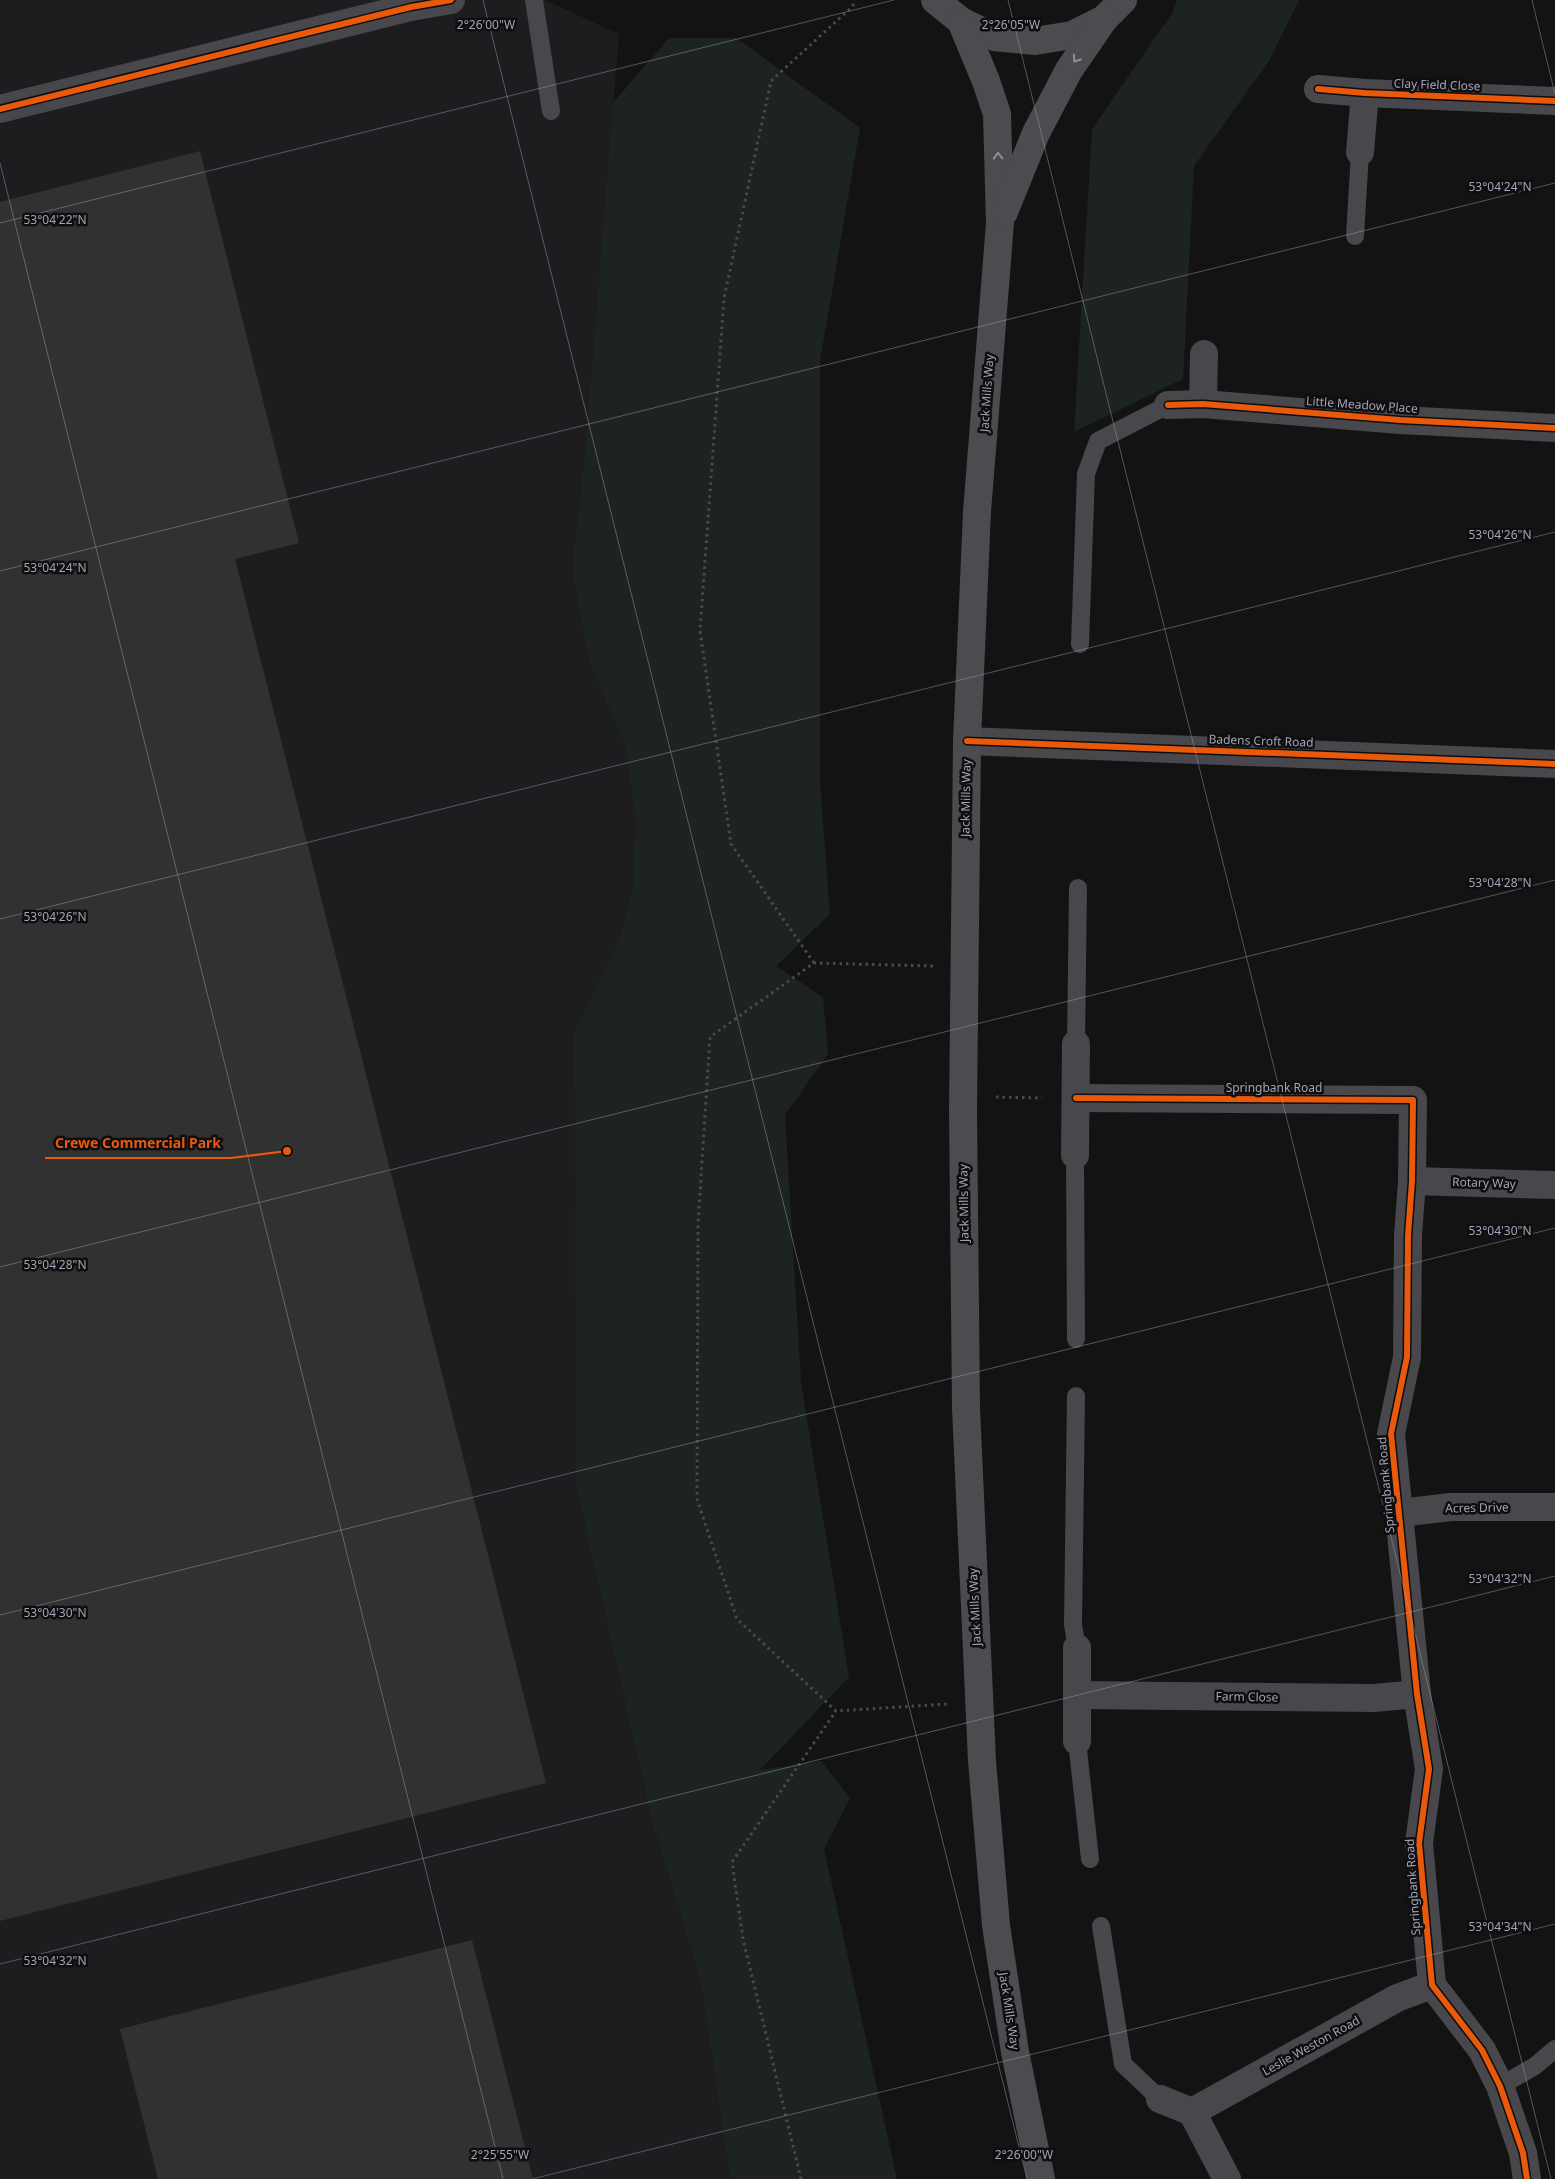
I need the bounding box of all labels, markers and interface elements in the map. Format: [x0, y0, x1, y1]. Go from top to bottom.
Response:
text: 2°26'00"W [457, 16, 515, 33]
text: 2°26'05"W [982, 16, 1040, 33]
one-way arrow [1073, 54, 1083, 63]
street label: Clay Field Close [1393, 74, 1481, 95]
one-way arrow [993, 152, 1004, 160]
text: 53°04'24"N [1468, 178, 1532, 195]
text: 53°04'22"N [23, 211, 87, 228]
street label: Jack Mills Way [975, 353, 998, 434]
street label: Little Meadow Place [1306, 392, 1419, 417]
text: 53°04'26"N [1468, 526, 1532, 543]
text: 53°04'24"N [23, 559, 87, 576]
street label: Badens Croft Road [1208, 730, 1314, 751]
street label: Jack Mills Way [956, 758, 975, 838]
text: 53°04'28"N [1468, 874, 1532, 891]
text: 53°04'26"N [23, 908, 87, 925]
street label: Springbank Road [1226, 1079, 1322, 1096]
callout: Crewe Commercial Park [45, 1129, 231, 1158]
text: Crewe Commercial Park [55, 1133, 221, 1152]
street label: Jack Mills Way [954, 1163, 973, 1243]
street label: Rotary Way [1452, 1173, 1517, 1192]
text: 53°04'30"N [1468, 1222, 1532, 1239]
text: 53°04'28"N [23, 1256, 87, 1273]
street label: Springbank Road [1373, 1436, 1398, 1534]
street label: Acres Drive [1445, 1498, 1509, 1517]
street label: Jack Mills Way [964, 1567, 985, 1647]
text: 53°04'32"N [1468, 1570, 1532, 1587]
text: 53°04'30"N [23, 1604, 87, 1621]
street label: Farm Close [1216, 1687, 1279, 1706]
street label: Springbank Road [1401, 1838, 1424, 1936]
text: 53°04'34"N [1468, 1918, 1532, 1935]
text: 53°04'32"N [23, 1952, 87, 1969]
street label: Jack Mills Way [995, 1970, 1024, 2052]
street label: Leslie Weston Road [1259, 2012, 1363, 2079]
text: 2°25'55"W [471, 2146, 529, 2163]
text: 2°26'00"W [995, 2146, 1053, 2163]

